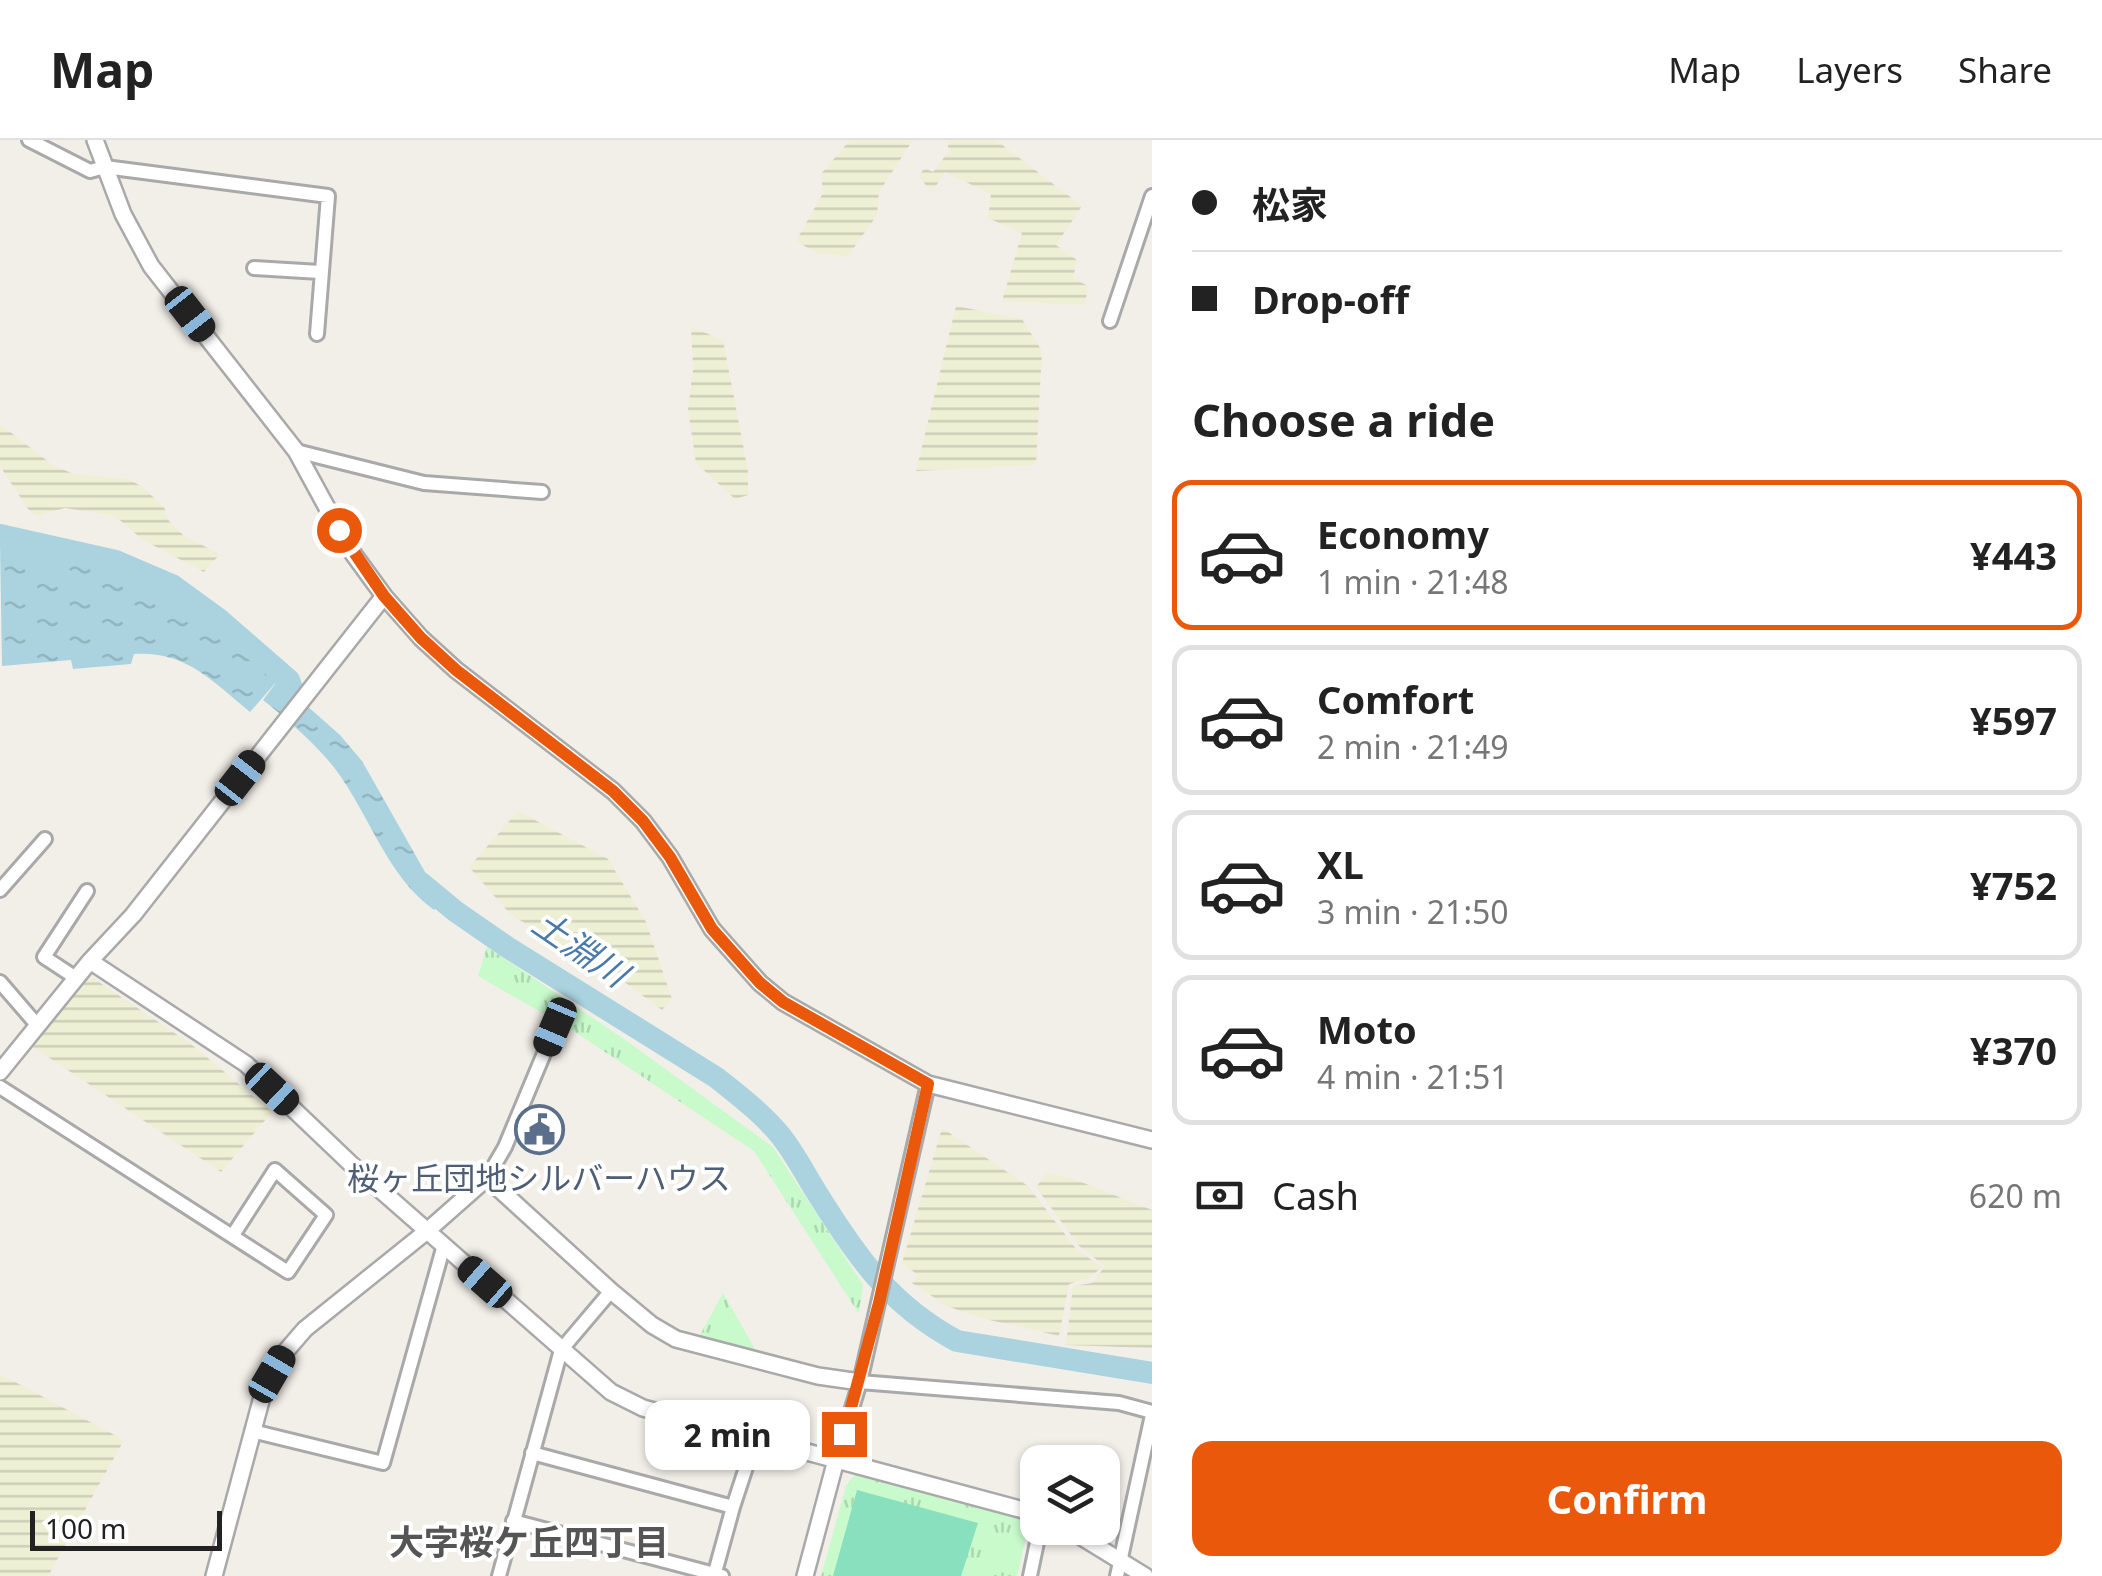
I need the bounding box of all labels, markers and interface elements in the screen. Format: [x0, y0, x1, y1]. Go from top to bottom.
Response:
text: Map [50, 37, 154, 102]
text: Map [1668, 46, 1741, 93]
text: Layers [1796, 46, 1903, 93]
text: Share [1958, 46, 2052, 93]
text: 松家 [1252, 178, 1328, 230]
text: Drop-off [1252, 273, 1409, 325]
car [160, 281, 220, 347]
text: Choose a ride [1192, 389, 1495, 450]
route start [317, 508, 362, 553]
text: Economy [1317, 508, 1489, 560]
icon: car [1197, 510, 1287, 600]
text: ¥443 [1970, 529, 2057, 581]
text: 1 min · 21:48 [1317, 560, 1509, 603]
text: Comfort [1317, 673, 1474, 725]
icon: car [1197, 675, 1287, 765]
text: ¥597 [1970, 694, 2057, 746]
text: 2 min · 21:49 [1317, 725, 1509, 768]
car [210, 745, 270, 811]
text: XL [1317, 838, 1364, 890]
icon: car [1197, 840, 1287, 930]
text: ¥752 [1970, 859, 2057, 911]
text: 3 min · 21:50 [1317, 890, 1509, 933]
water label: 土淵川 [524, 899, 641, 999]
car [529, 994, 581, 1060]
text: Moto [1317, 1003, 1417, 1055]
icon: car [1197, 1005, 1287, 1095]
text: ¥370 [1970, 1024, 2057, 1076]
text: 4 min · 21:51 [1317, 1055, 1509, 1098]
car [240, 1058, 304, 1120]
public building icon: 桜ヶ丘団地シルバーハウス [513, 1103, 565, 1155]
place label: 桜ヶ丘団地シルバーハウス [347, 1156, 731, 1199]
icon: cash [1192, 1168, 1247, 1223]
text: Cash [1272, 1169, 1359, 1221]
text: 620 m [1969, 1174, 2062, 1217]
car [453, 1251, 517, 1313]
car [244, 1341, 300, 1407]
callout: 2 min [644, 1399, 809, 1469]
route end [822, 1412, 867, 1457]
text: 2 min [683, 1413, 772, 1456]
button: Confirm [1192, 1441, 2062, 1556]
map controls [1020, 1445, 1120, 1545]
button: layers [1020, 1445, 1120, 1545]
scale bar [30, 1506, 222, 1550]
text: 100 m [45, 1509, 127, 1547]
district label: 大字桜ケ丘四丁目 [389, 1518, 669, 1565]

